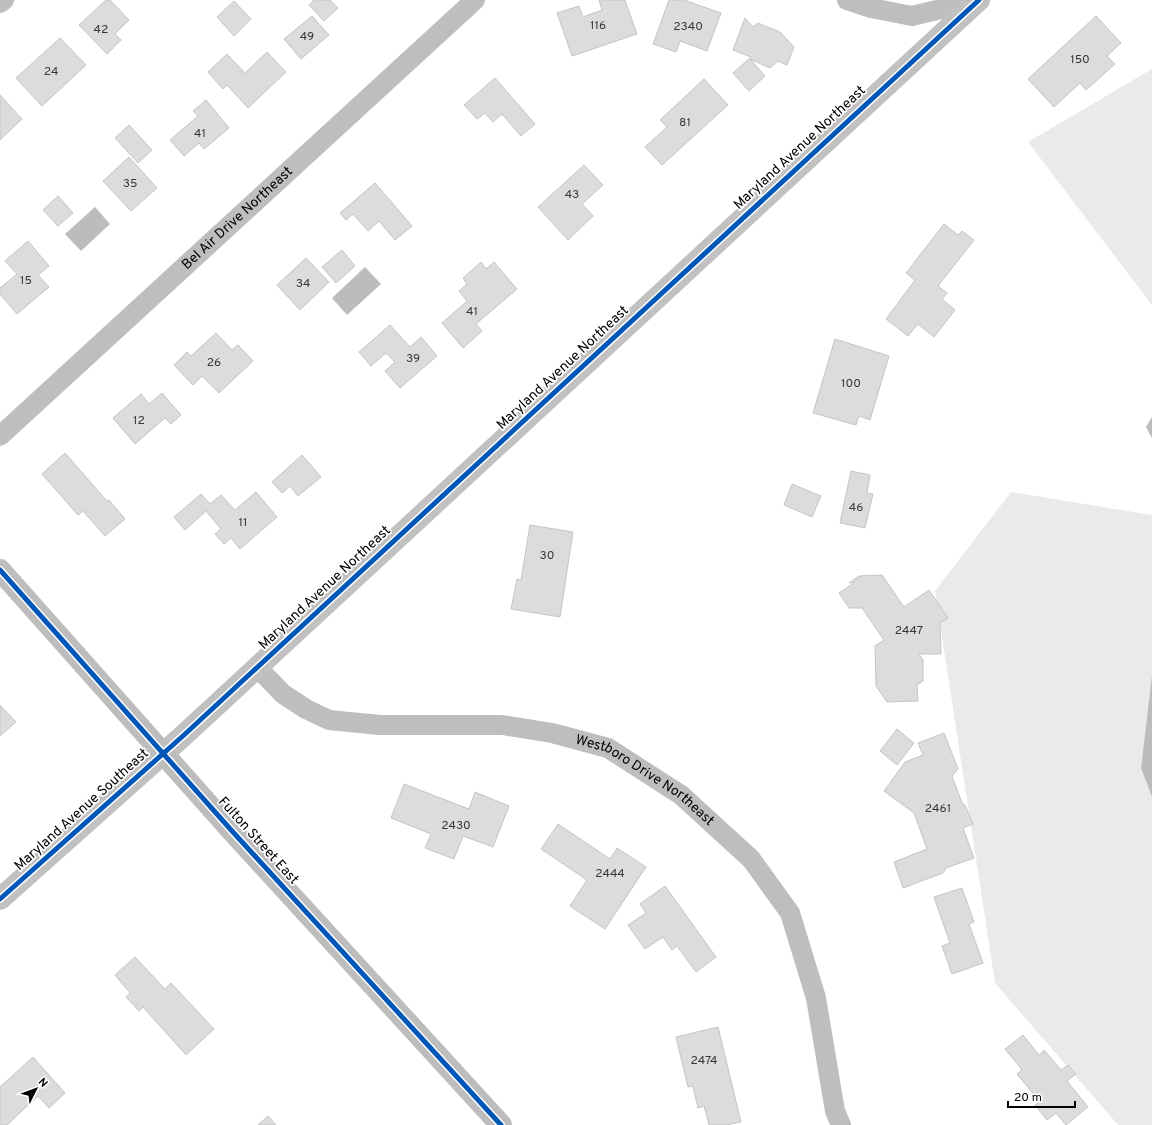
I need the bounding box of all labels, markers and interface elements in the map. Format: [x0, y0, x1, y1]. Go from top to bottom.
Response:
house number: 116 [590, 18, 606, 34]
house number: 2340 [673, 19, 703, 35]
house number: 42 [94, 22, 108, 38]
house number: 49 [300, 29, 314, 45]
house number: 150 [1070, 52, 1090, 68]
house number: 24 [44, 64, 58, 80]
street label: Maryland Avenue Northeast [730, 82, 870, 214]
house number: 81 [679, 115, 691, 131]
house number: 41 [194, 126, 206, 142]
street label: Bel Air Drive Northeast [178, 163, 296, 273]
house number: 35 [123, 176, 137, 192]
house number: 43 [565, 187, 579, 203]
house number: 15 [20, 273, 32, 289]
house number: 34 [296, 276, 310, 292]
street label: Maryland Avenue Northeast [493, 302, 633, 434]
house number: 41 [466, 304, 478, 320]
house number: 39 [406, 351, 420, 367]
house number: 26 [207, 355, 221, 371]
house number: 100 [841, 376, 861, 392]
house number: 12 [133, 413, 145, 429]
house number: 46 [849, 500, 863, 516]
house number: 11 [239, 515, 247, 531]
street label: Maryland Avenue Northeast [255, 522, 395, 654]
house number: 30 [540, 548, 554, 564]
house number: 2447 [895, 623, 923, 639]
street label: Westboro Drive Northeast [574, 731, 718, 830]
street label: Maryland Avenue Southeast [11, 745, 153, 875]
street label: Fulton Street East [214, 794, 302, 888]
house number: 2461 [925, 801, 951, 817]
house number: 2430 [441, 818, 471, 834]
house number: 2444 [595, 866, 625, 882]
house number: 2474 [690, 1053, 718, 1069]
north arrow [16, 1069, 56, 1109]
text: N [35, 1075, 51, 1091]
scale bar [1008, 1083, 1075, 1109]
text: 20 m [1014, 1090, 1042, 1106]

